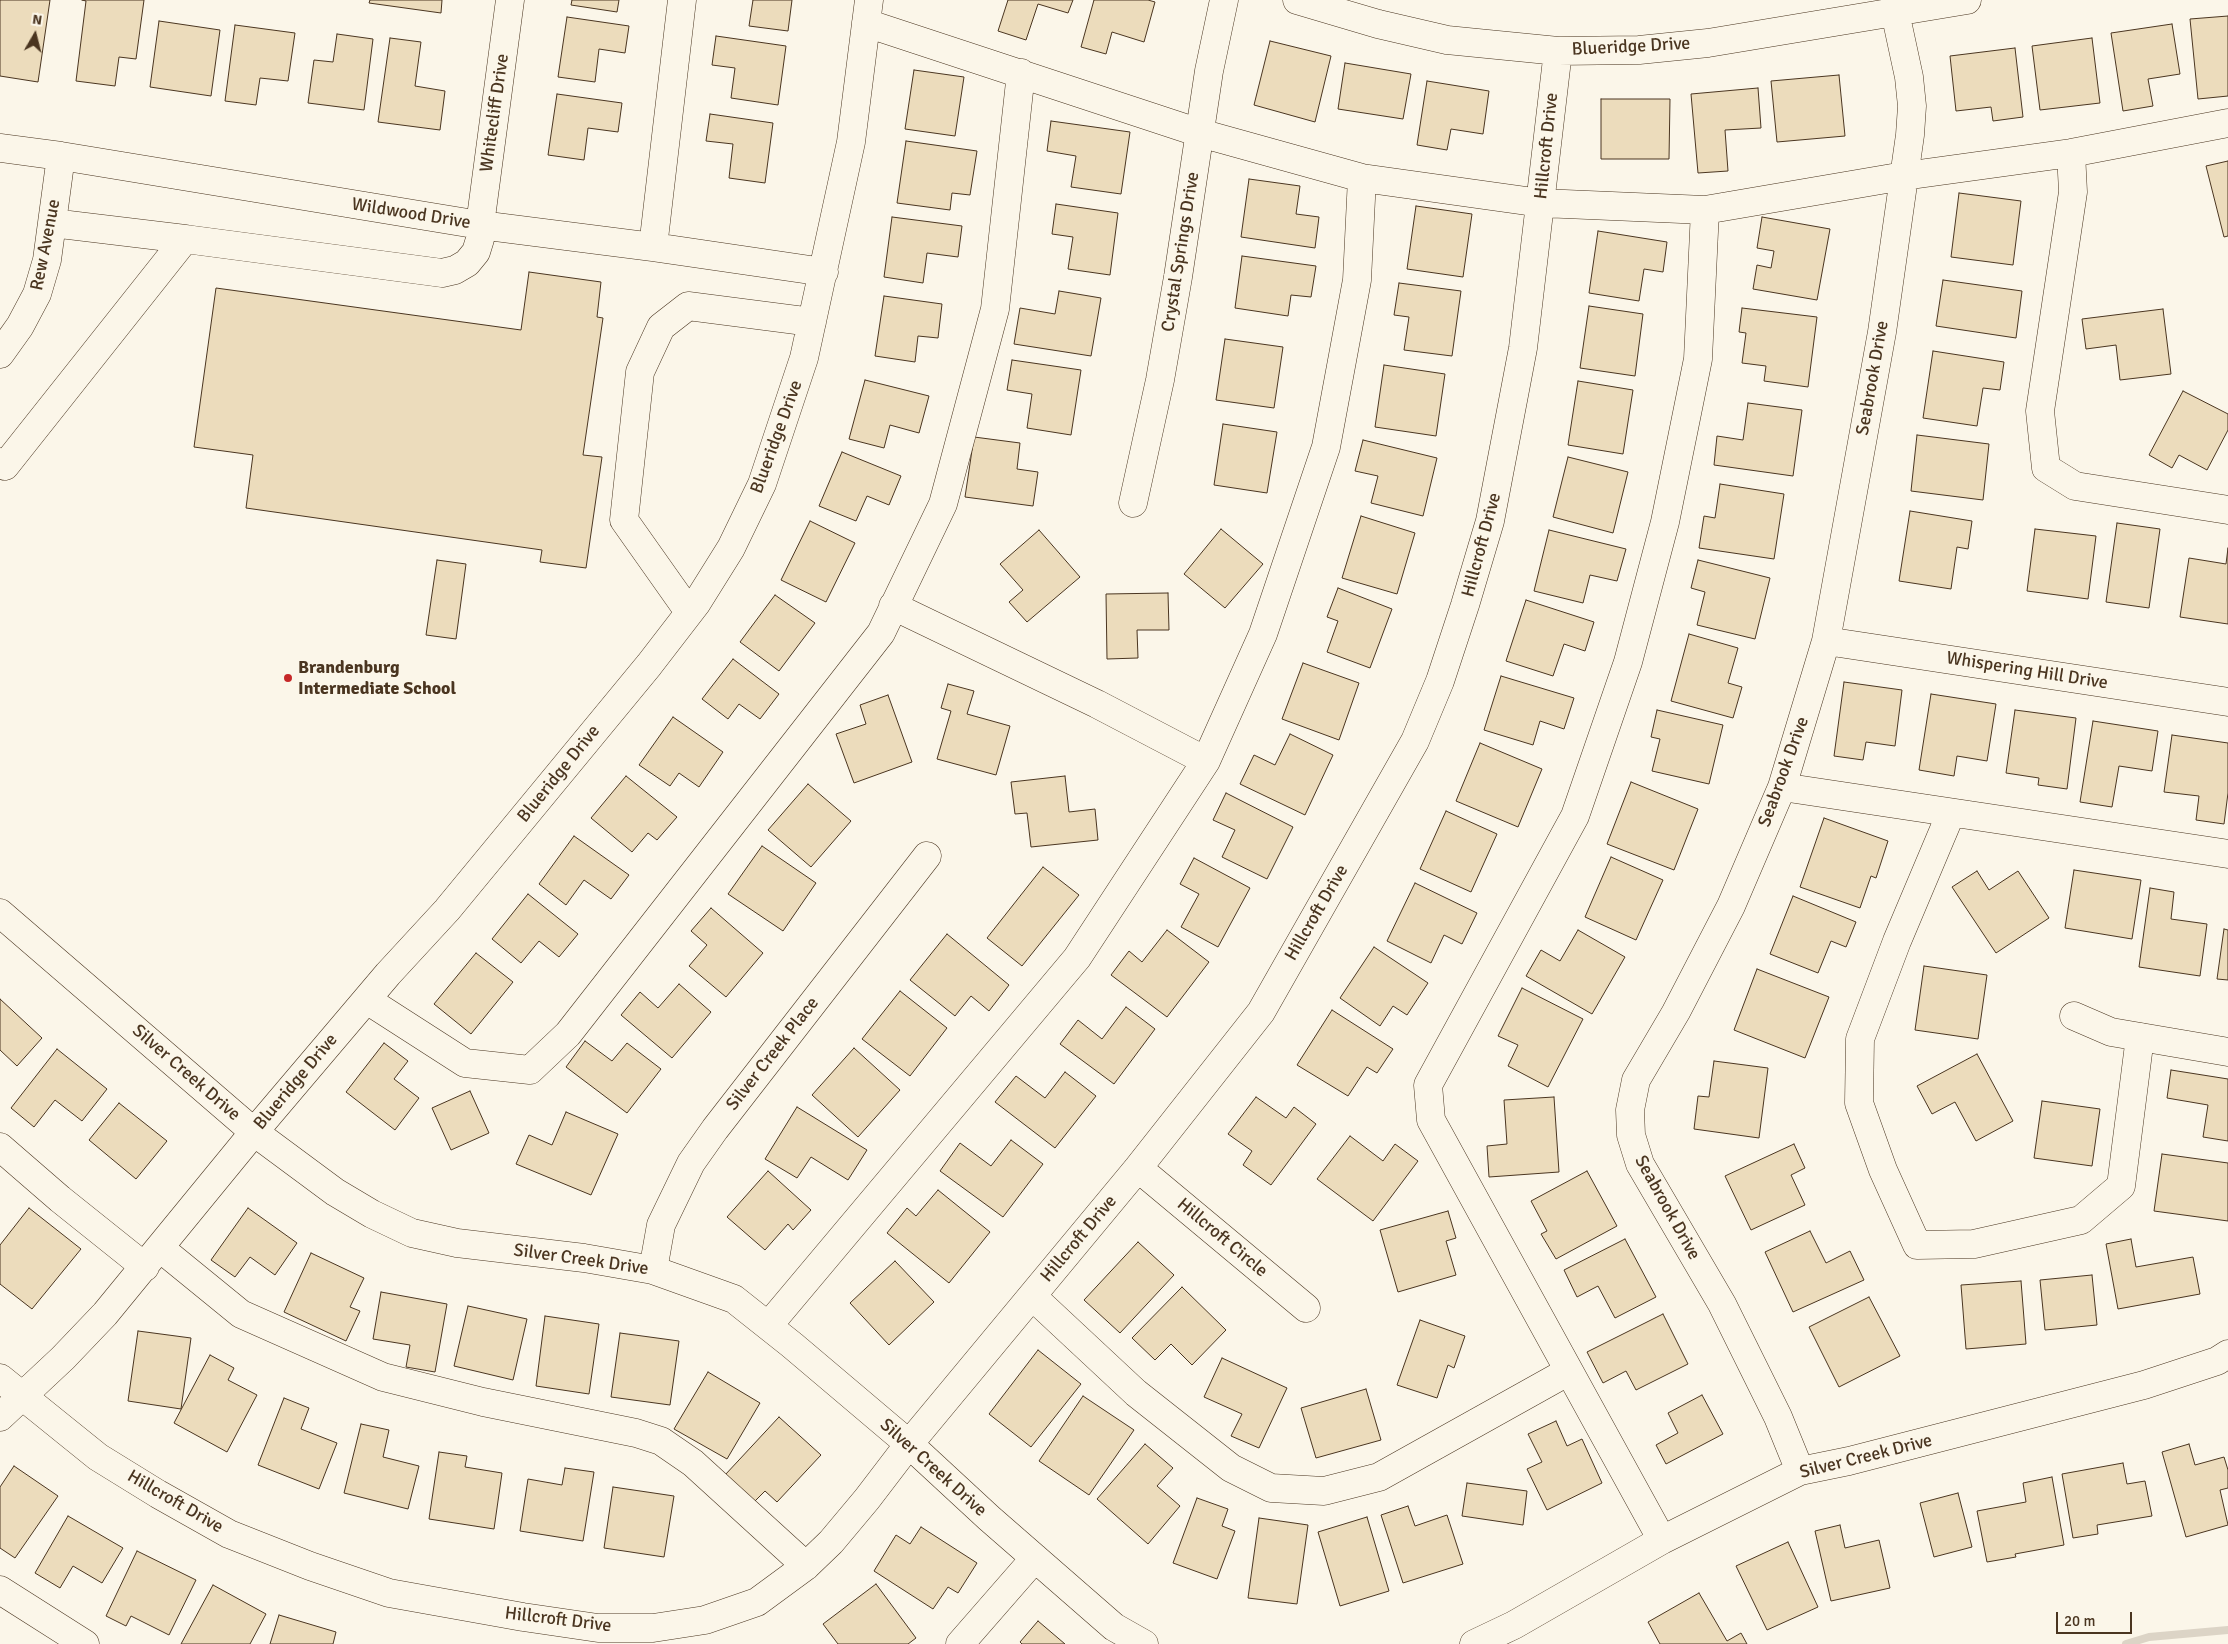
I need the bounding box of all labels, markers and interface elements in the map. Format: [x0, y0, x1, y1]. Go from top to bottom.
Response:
north arrow [10, 10, 60, 60]
text: N [31, 11, 43, 29]
street label: Blueridge Drive [1571, 33, 1691, 61]
street label: Whitecliff Drive [476, 52, 514, 174]
street label: Hillcroft Drive [1531, 92, 1563, 200]
street label: Crystal Springs Drive [1158, 170, 1204, 334]
street label: Wildwood Drive [350, 194, 472, 234]
street label: Rew Avenue [27, 197, 65, 293]
street label: Seabrook Drive [1852, 319, 1894, 437]
street label: Blueridge Drive [747, 377, 807, 497]
street label: Hillcroft Drive [1458, 490, 1506, 600]
street label: Whispering Hill Drive [1945, 648, 2109, 694]
place label: Brandenburg Intermediate School [298, 657, 456, 700]
marker: Brandenburg Intermediate School [282, 672, 294, 684]
street label: Seabrook Drive [1754, 714, 1814, 830]
street label: Blueridge Drive [513, 721, 605, 827]
street label: Hillcroft Drive [1281, 861, 1353, 965]
street label: Silver Creek Place [722, 993, 824, 1115]
street label: Silver Creek Drive [128, 1020, 244, 1126]
street label: Blueridge Drive [250, 1030, 342, 1134]
street label: Seabrook Drive [1629, 1152, 1705, 1264]
street label: Hillcroft Drive [1036, 1191, 1122, 1287]
street label: Hillcroft Circle [1172, 1194, 1272, 1282]
street label: Silver Creek Drive [512, 1240, 650, 1280]
street label: Silver Creek Drive [875, 1414, 991, 1522]
street label: Silver Creek Drive [1797, 1430, 1935, 1484]
street label: Hillcroft Drive [123, 1466, 227, 1538]
scale bar [2058, 1602, 2134, 1634]
street label: Hillcroft Drive [503, 1603, 613, 1637]
text: 20 m [2064, 1612, 2095, 1630]

